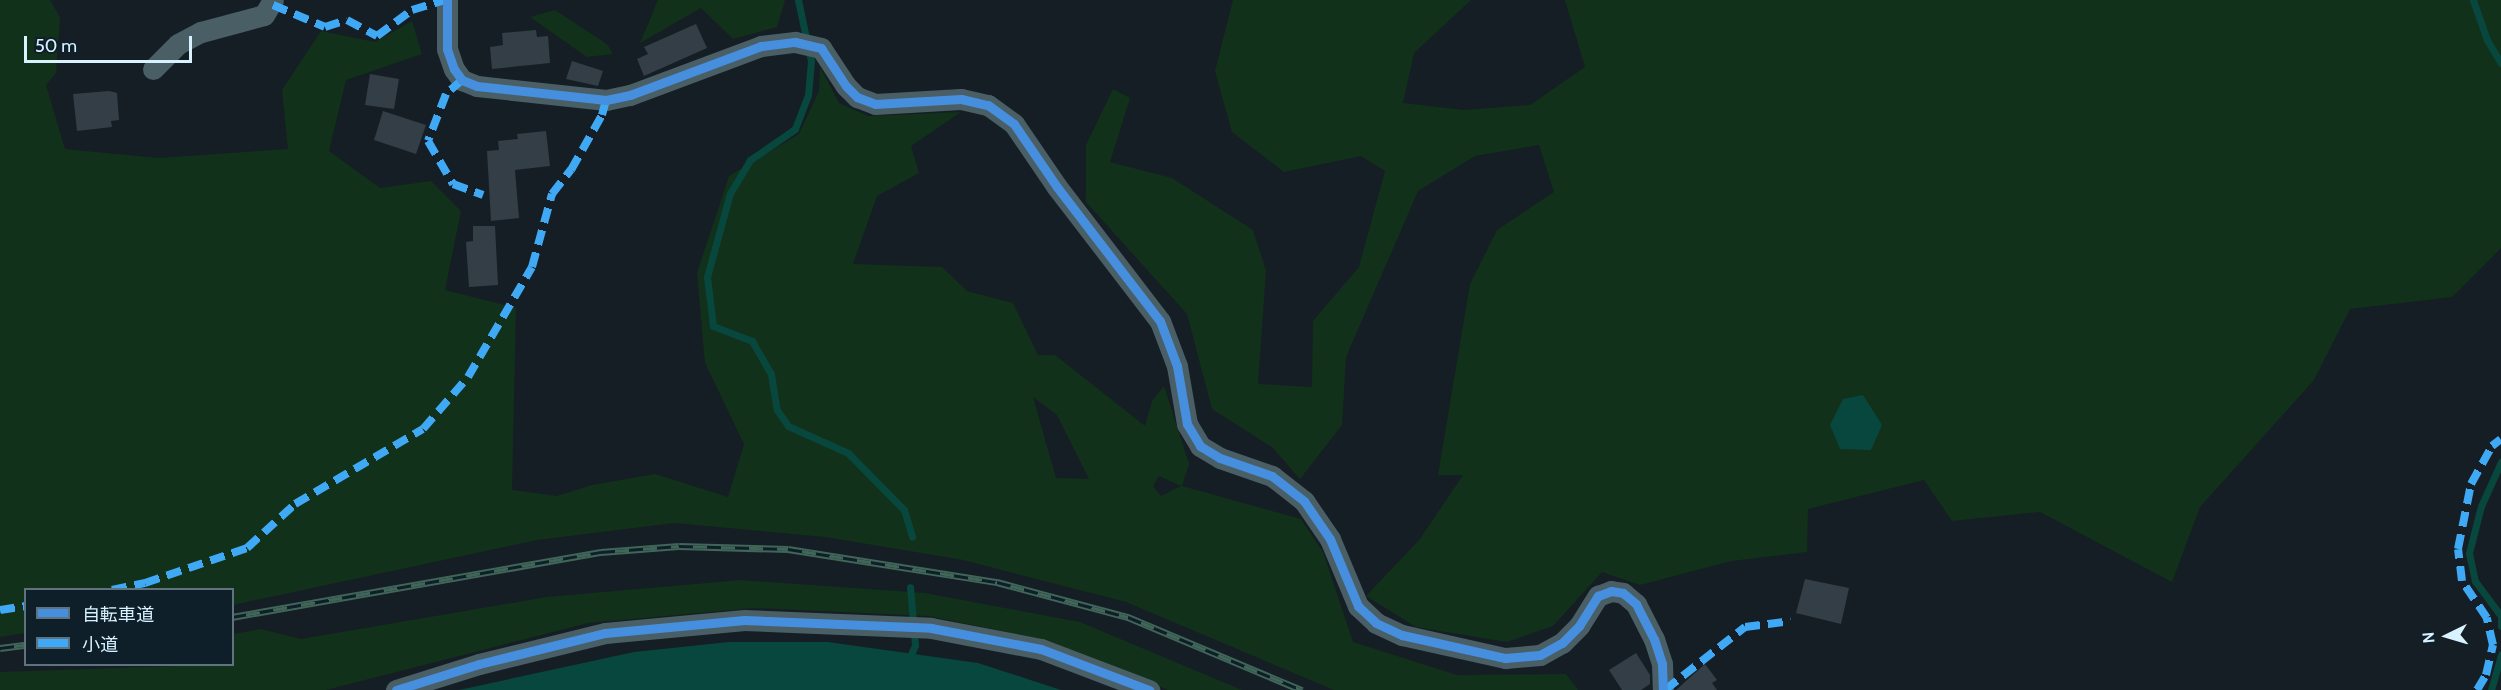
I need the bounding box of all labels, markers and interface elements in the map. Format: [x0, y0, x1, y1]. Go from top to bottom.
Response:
scale bar [27, 24, 195, 62]
text: 50 m [35, 35, 77, 57]
legend [24, 588, 234, 666]
text: 自転車道 [82, 604, 154, 626]
north arrow [2417, 606, 2477, 666]
text: N [2419, 631, 2439, 644]
text: 小道 [82, 634, 118, 656]

